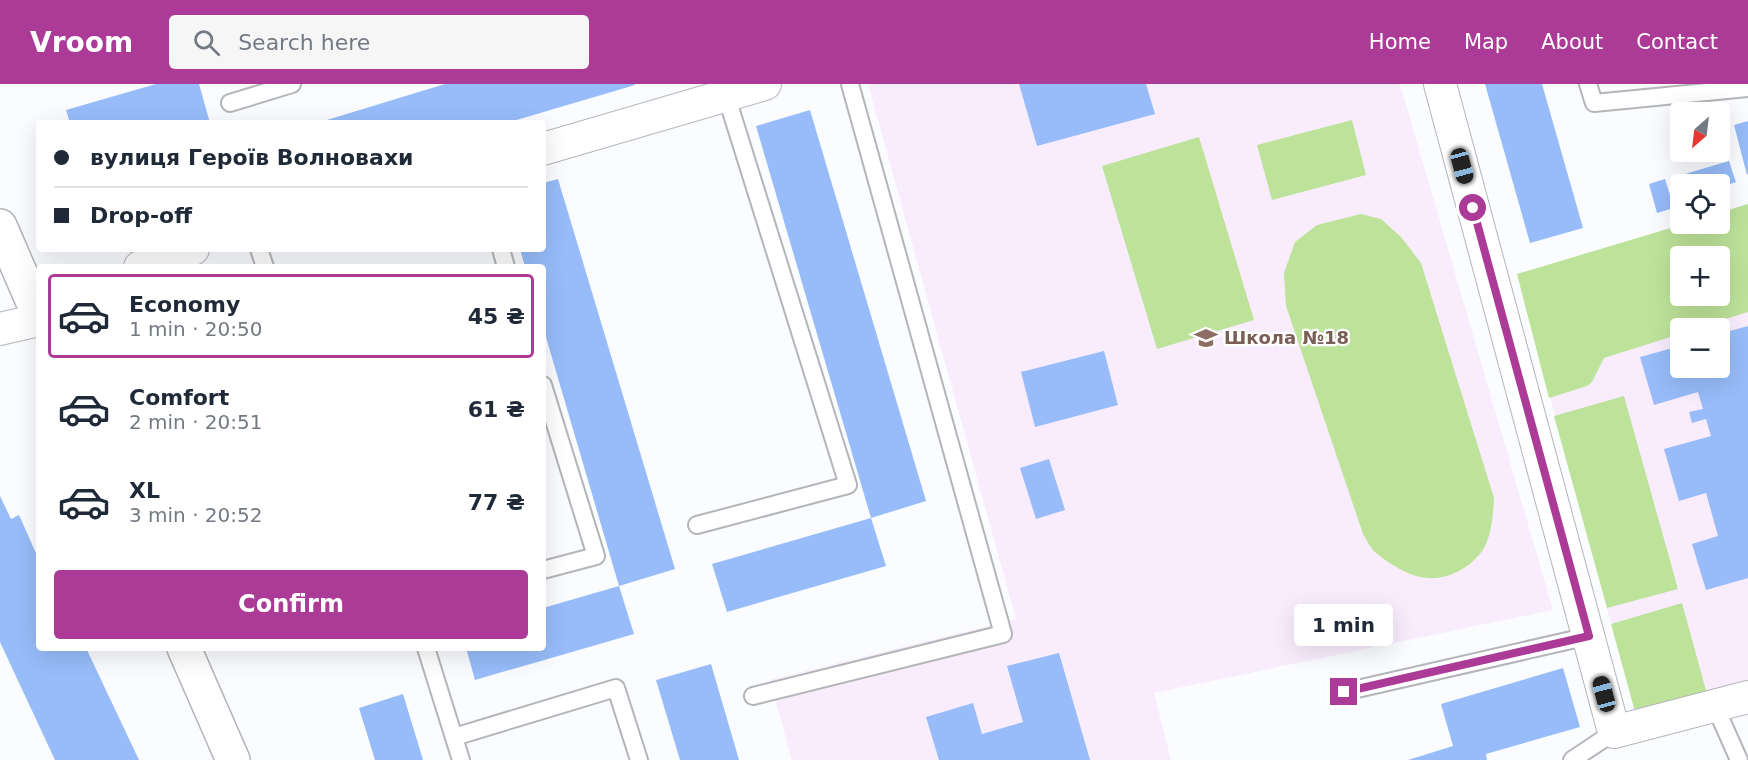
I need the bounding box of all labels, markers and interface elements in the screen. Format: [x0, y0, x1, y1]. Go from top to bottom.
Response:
search box [169, 15, 589, 69]
text: Vroom [30, 26, 133, 59]
icon: search [190, 26, 223, 59]
text: Search here [238, 30, 370, 55]
text: Home [1369, 30, 1431, 54]
text: Map [1464, 30, 1508, 54]
text: About [1541, 30, 1603, 54]
text: Contact [1636, 30, 1718, 54]
north arrow [1670, 102, 1730, 162]
map controls [1670, 102, 1730, 378]
text: вулиця Героїв Волновахи [90, 145, 414, 170]
car [1449, 146, 1475, 186]
button: locate [1670, 174, 1730, 234]
route start [1459, 194, 1486, 221]
text: Drop-off [90, 203, 192, 228]
button: + [1670, 246, 1730, 306]
icon: car [57, 289, 111, 343]
text: Economy [129, 292, 240, 317]
text: 45 ₴ [468, 304, 525, 329]
text: 1 min · 20:50 [129, 317, 263, 341]
button: − [1670, 318, 1730, 378]
school or university icon: Школа №18 [1193, 325, 1219, 351]
place label: Школа №18 [1224, 327, 1349, 348]
icon: car [57, 382, 111, 436]
text: Comfort [129, 385, 229, 410]
text: 61 ₴ [468, 397, 525, 422]
text: 2 min · 20:51 [129, 410, 263, 434]
icon: car [57, 475, 111, 529]
text: XL [129, 478, 160, 503]
text: 77 ₴ [468, 490, 525, 515]
text: 3 min · 20:52 [129, 503, 263, 527]
button: Confirm [54, 570, 528, 639]
callout: 1 min [1294, 605, 1394, 647]
text: 1 min [1312, 613, 1375, 637]
car [1591, 674, 1617, 714]
route end [1330, 678, 1357, 705]

